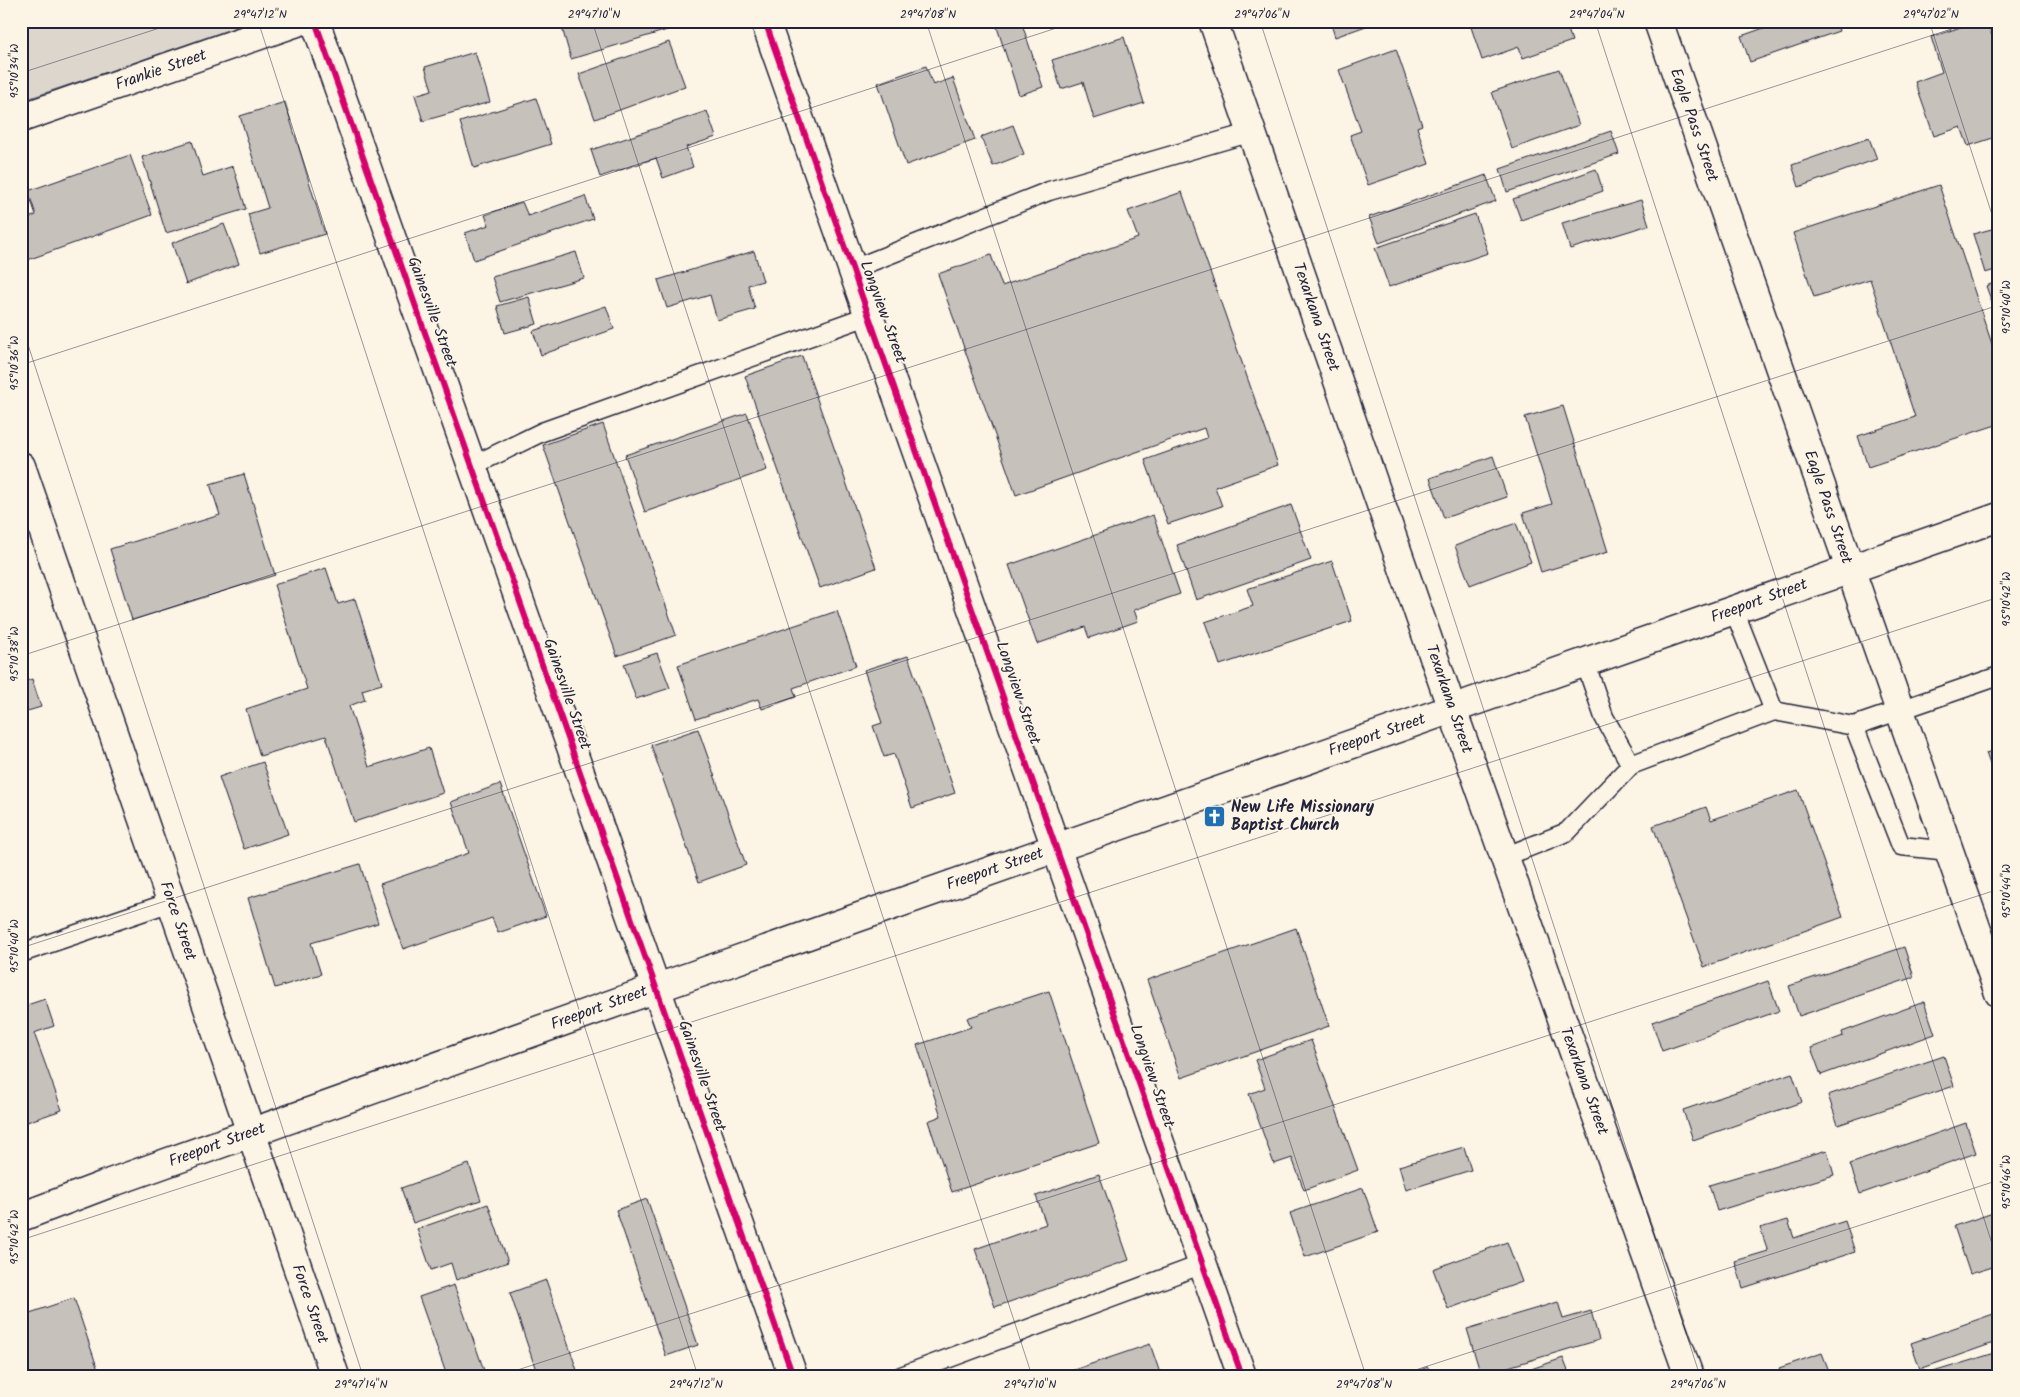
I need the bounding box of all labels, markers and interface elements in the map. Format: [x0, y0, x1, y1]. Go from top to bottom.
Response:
text: 29°47'12"N [233, 5, 287, 24]
text: 29°47'10"N [568, 5, 620, 24]
text: 29°47'08"N [900, 5, 956, 24]
text: 29°47'06"N [1234, 5, 1290, 24]
text: 29°47'04"N [1569, 5, 1625, 24]
text: 29°47'02"N [1903, 5, 1959, 24]
street label: Frankie Street [112, 42, 211, 97]
text: 95°10'34"W [5, 44, 24, 98]
street label: Eagle Pass Street [1663, 65, 1725, 186]
street label: Gainesville Street [400, 253, 464, 372]
street label: Longview Street [853, 257, 913, 368]
street label: Texarkana Street [1286, 259, 1347, 375]
text: 95°10'40"W [1997, 280, 2016, 334]
text: 95°10'36"W [5, 336, 24, 390]
street label: Eagle Pass Street [1797, 447, 1859, 568]
street label: Freeport Street [1707, 572, 1812, 630]
text: 95°10'42"W [1997, 572, 2016, 626]
text: 95°10'38"W [5, 626, 24, 682]
street label: Gainesville Street [536, 635, 598, 754]
street label: Longview Street [989, 638, 1048, 749]
street label: Texarkana Street [1419, 641, 1480, 757]
street label: Freeport Street [1325, 706, 1430, 763]
place label: New Life Missionary Baptist Church [1231, 795, 1375, 838]
church icon: New Life Missionary Baptist Church [1203, 804, 1227, 828]
street label: Freeport Street [943, 840, 1048, 897]
text: 95°10'44"W [1997, 864, 2016, 918]
street label: Force Street [153, 878, 203, 965]
text: 95°10'40"W [5, 919, 24, 973]
street label: Freeport Street [547, 979, 652, 1037]
street label: Gainesville Street [671, 1017, 733, 1136]
street label: Longview Street [1123, 1021, 1182, 1132]
street label: Texarkana Street [1553, 1023, 1615, 1139]
street label: Freeport Street [165, 1116, 270, 1174]
text: 95°10'46"W [1997, 1155, 2016, 1209]
text: 95°10'42"W [5, 1210, 24, 1264]
street label: Force Street [285, 1261, 335, 1348]
text: 29°47'14"N [334, 1375, 388, 1394]
text: 29°47'12"N [669, 1375, 723, 1394]
text: 29°47'10"N [1004, 1375, 1056, 1394]
text: 29°47'08"N [1336, 1375, 1392, 1394]
text: 29°47'06"N [1670, 1375, 1726, 1394]

